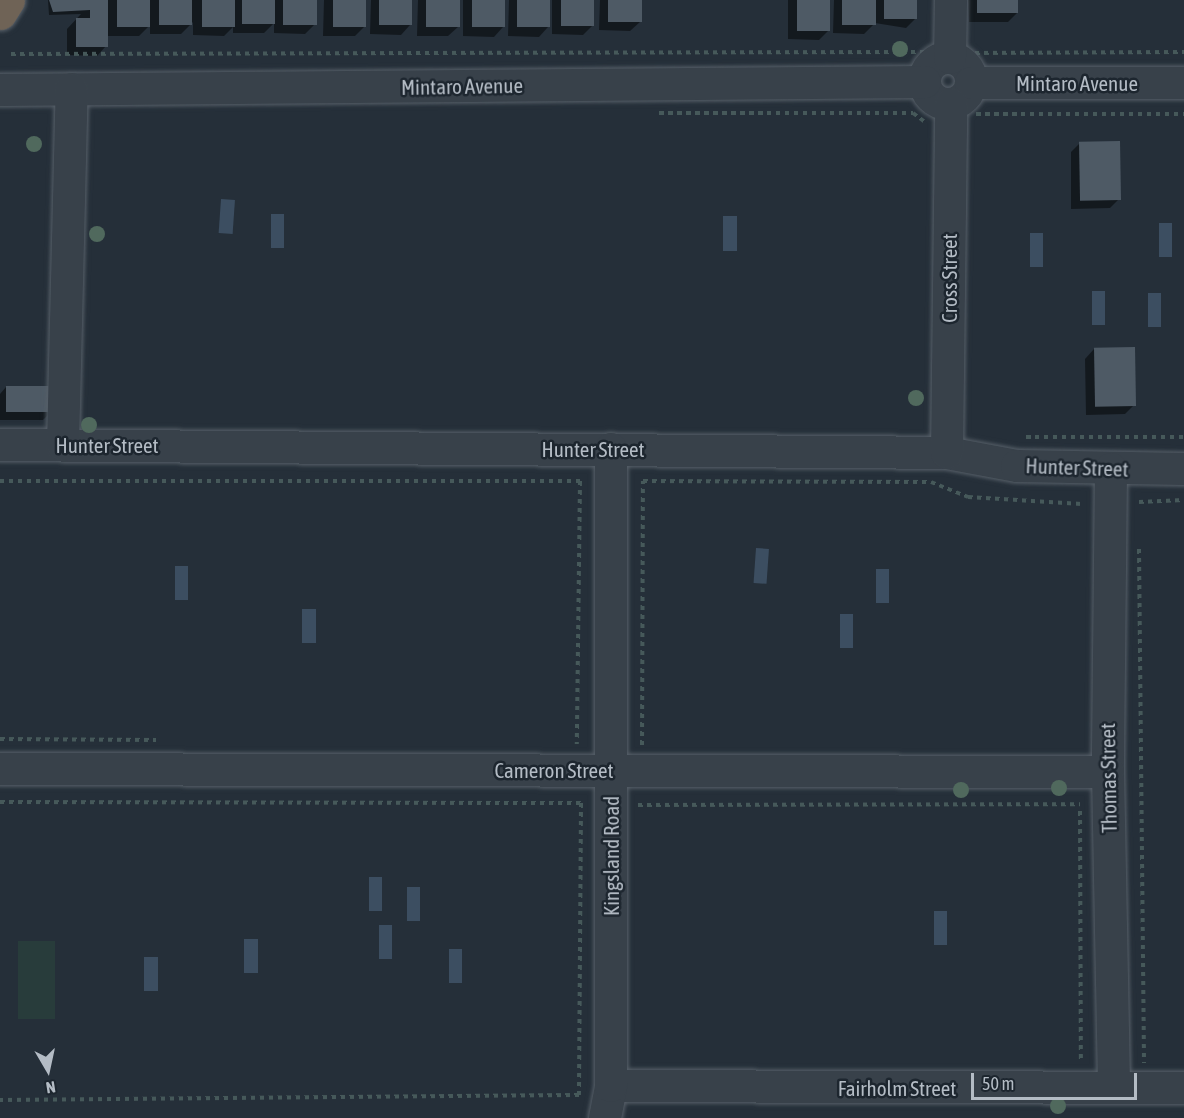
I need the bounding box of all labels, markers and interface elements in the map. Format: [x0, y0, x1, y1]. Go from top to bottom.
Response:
street label: Mintaro Avenue [1016, 70, 1138, 96]
street label: Mintaro Avenue [401, 72, 523, 100]
street label: Cross Street [936, 233, 962, 323]
street label: Hunter Street [55, 432, 159, 458]
street label: Hunter Street [541, 436, 645, 462]
street label: Hunter Street [1025, 453, 1129, 481]
street label: Thomas Street [1094, 723, 1122, 833]
street label: Cameron Street [494, 757, 614, 783]
street label: Kingsland Road [598, 796, 624, 916]
north arrow [18, 1040, 78, 1100]
scale bar [974, 1061, 1140, 1099]
text: 50 m [982, 1073, 1014, 1094]
street label: Fairholm Street [838, 1075, 956, 1101]
text: N [45, 1078, 57, 1097]

